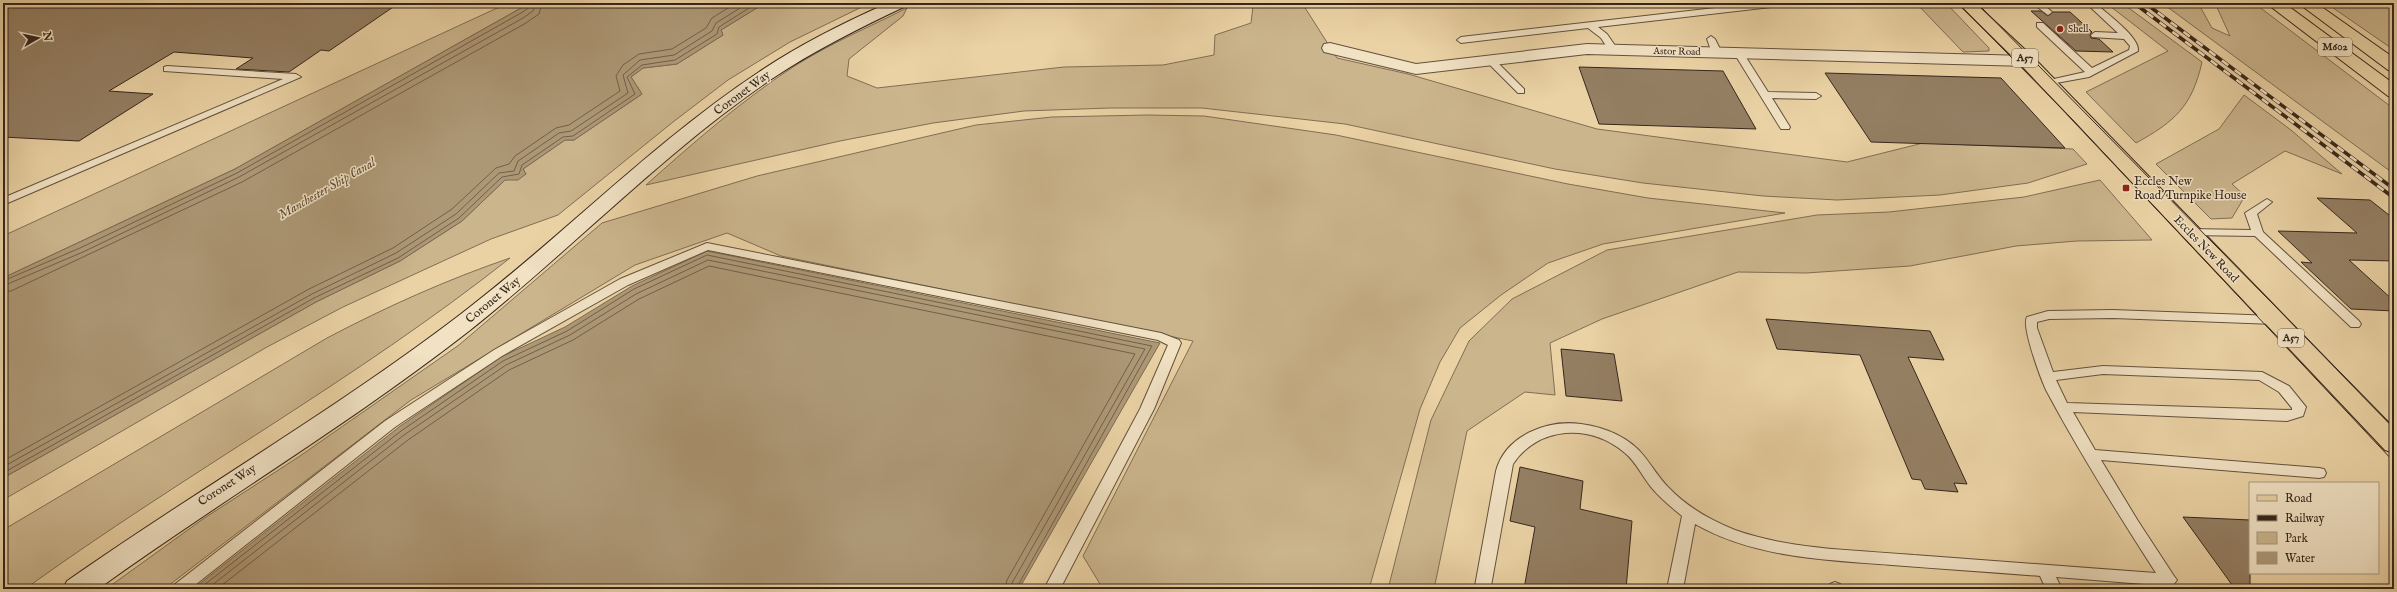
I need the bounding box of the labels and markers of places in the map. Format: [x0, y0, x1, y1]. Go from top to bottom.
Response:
place label: Shell [2068, 23, 2089, 36]
marker: Shell [2055, 24, 2065, 34]
place label: Eccles New Road/Turnpike House [2134, 174, 2247, 204]
marker: Eccles New Road/Turnpike House [2121, 183, 2131, 193]

